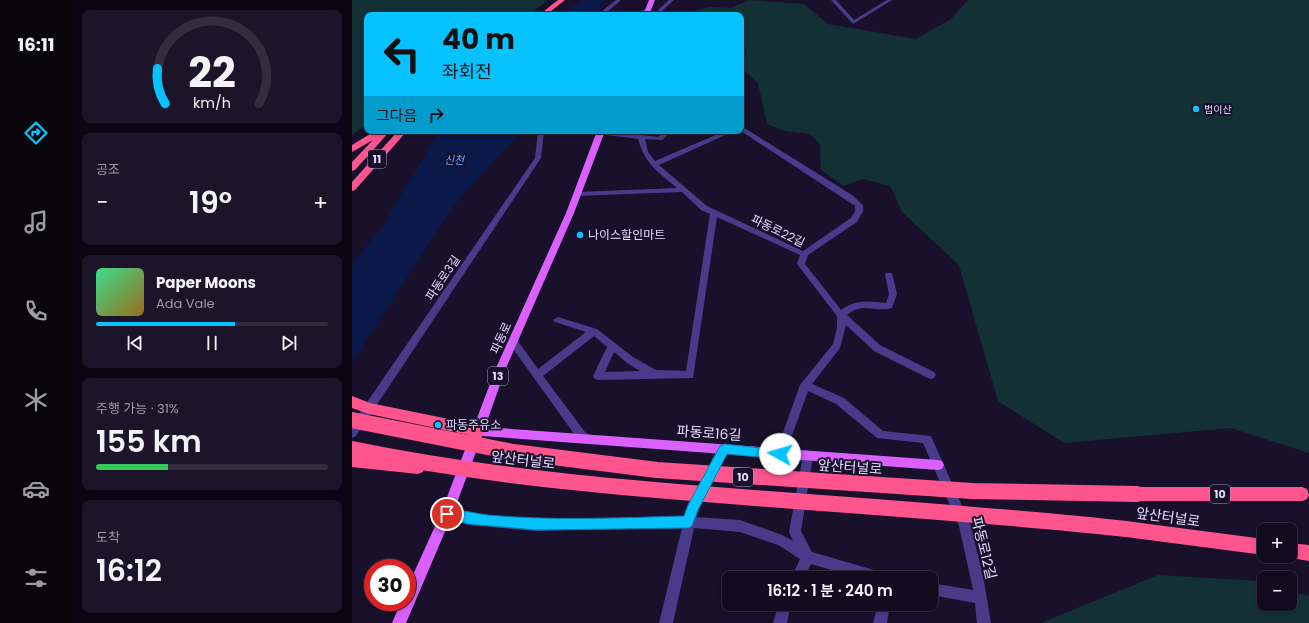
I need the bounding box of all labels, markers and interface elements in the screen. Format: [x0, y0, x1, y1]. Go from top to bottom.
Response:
text: 40 m [442, 20, 515, 59]
icon: left [376, 28, 428, 80]
text: 16:11 [18, 32, 54, 57]
text: 22 [188, 43, 236, 102]
text: 좌회전 [442, 59, 492, 84]
text: km/h [193, 93, 231, 113]
place label: 법이산 [1204, 102, 1232, 117]
icon: right [425, 104, 447, 126]
marker: 법이산 [1191, 104, 1201, 114]
text: 그다음 [376, 105, 417, 126]
icon: directions [22, 119, 50, 147]
road number: 11 [368, 150, 386, 168]
water label: 신천 [444, 152, 466, 168]
text: 공조 [96, 160, 120, 179]
text: 19° [189, 181, 232, 224]
text: − [96, 187, 108, 218]
text: + [313, 187, 328, 218]
icon: music [22, 208, 50, 236]
street label: 파동로22길 [748, 210, 808, 251]
place label: 나이스할인마트 [588, 226, 665, 243]
marker: 나이스할인마트 [575, 230, 585, 240]
street label: 파동로3길 [421, 252, 464, 304]
text: Paper Moons [156, 272, 256, 293]
text: Ada Vale [156, 294, 215, 313]
icon: phone [22, 297, 50, 325]
street label: 파동로 [486, 319, 515, 356]
icon: previous [124, 332, 146, 354]
icon: pause [201, 332, 223, 354]
icon: next [278, 332, 300, 354]
road number: 13 [488, 367, 508, 385]
icon: climate [22, 386, 50, 414]
text: 주행 가능 · 31% [96, 399, 179, 418]
place label: 파동주유소 [446, 416, 501, 433]
text: 155 km [96, 420, 202, 463]
marker: 파동주유소 [433, 420, 443, 430]
street label: 파동로16길 [676, 421, 742, 445]
position arrow [759, 433, 801, 475]
street label: 앞산터널로 [490, 446, 556, 474]
street label: 앞산터널로 [817, 455, 883, 479]
road number: 10 [733, 468, 753, 486]
icon: car [22, 475, 50, 503]
road number: 10 [1210, 485, 1230, 503]
pin [430, 497, 464, 531]
icon: arrive [436, 503, 458, 525]
street label: 앞산터널로 [1135, 503, 1201, 531]
street label: 파동로12길 [967, 515, 1001, 581]
map controls [1257, 523, 1297, 611]
button: + [1257, 523, 1297, 563]
text: 도착 [96, 528, 120, 547]
text: 16:12 [96, 549, 162, 592]
speed limit sign: 30 [364, 559, 416, 611]
icon: filters [22, 564, 50, 592]
button: − [1257, 571, 1297, 611]
text: 16:12 · 1 분 · 240 m [767, 580, 893, 601]

